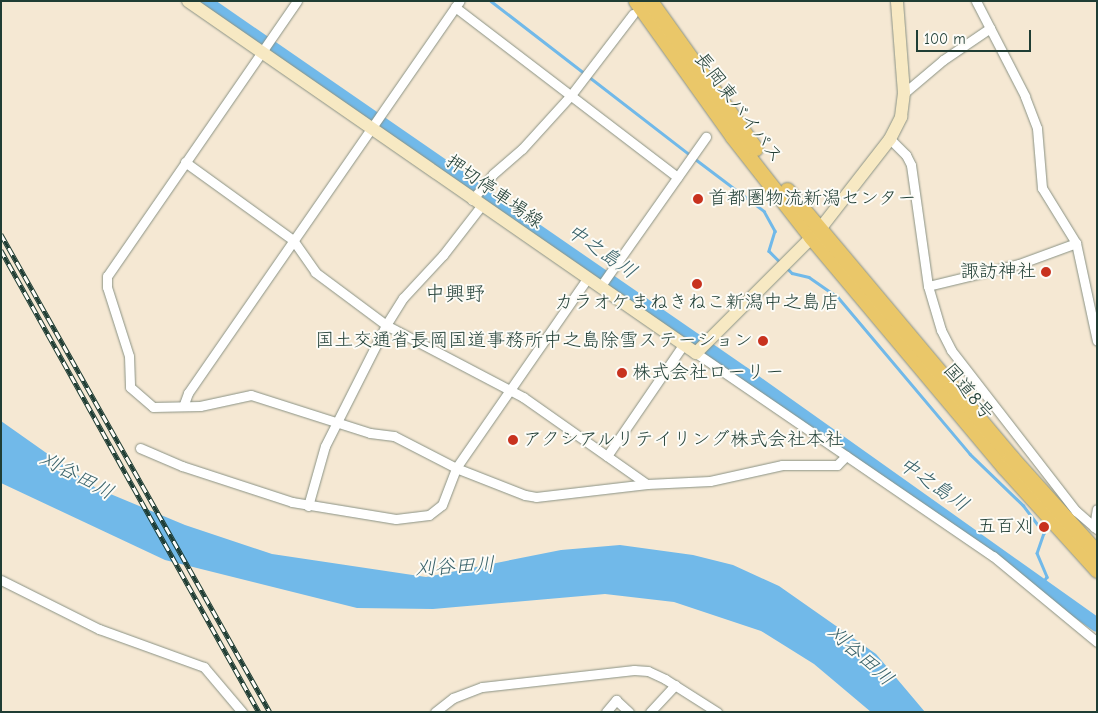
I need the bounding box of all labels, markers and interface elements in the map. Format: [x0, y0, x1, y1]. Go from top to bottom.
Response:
scale bar [918, 20, 1033, 52]
text: 100 m [924, 30, 966, 48]
street label: 長岡東バイパス [689, 48, 787, 168]
street label: 押切停車場線 [441, 150, 547, 234]
place label: 首都圏物流新潟センター [708, 188, 917, 210]
marker: 首都圏物流新潟センター [692, 193, 704, 205]
water label: 中之島川 [562, 218, 642, 284]
place label: 諏訪神社 [960, 261, 1036, 283]
marker: 諏訪神社 [1040, 266, 1052, 278]
marker: カラオケまねきねこ新潟中之島店 [691, 278, 703, 290]
district label: 中興野 [425, 281, 485, 305]
place label: カラオケまねきねこ新潟中之島店 [555, 292, 839, 314]
place label: 国土交通省長岡国道事務所中之島除雪ステーション [316, 330, 753, 352]
marker: 国土交通省長岡国道事務所中之島除雪ステーション [757, 335, 769, 347]
street label: 国道8号 [938, 359, 998, 425]
place label: 株式会社ローリー [632, 362, 784, 384]
marker: 株式会社ローリー [616, 367, 628, 379]
place label: アクシアルリテイリング株式会社本社 [523, 429, 846, 451]
marker: アクシアルリテイリング株式会社本社 [507, 434, 519, 446]
water label: 刈谷田川 [36, 446, 118, 504]
water label: 中之島川 [894, 451, 974, 517]
place label: 五百刈 [977, 516, 1034, 538]
marker: 五百刈 [1038, 521, 1050, 533]
water label: 刈谷田川 [414, 552, 496, 580]
water label: 刈谷田川 [823, 619, 899, 691]

